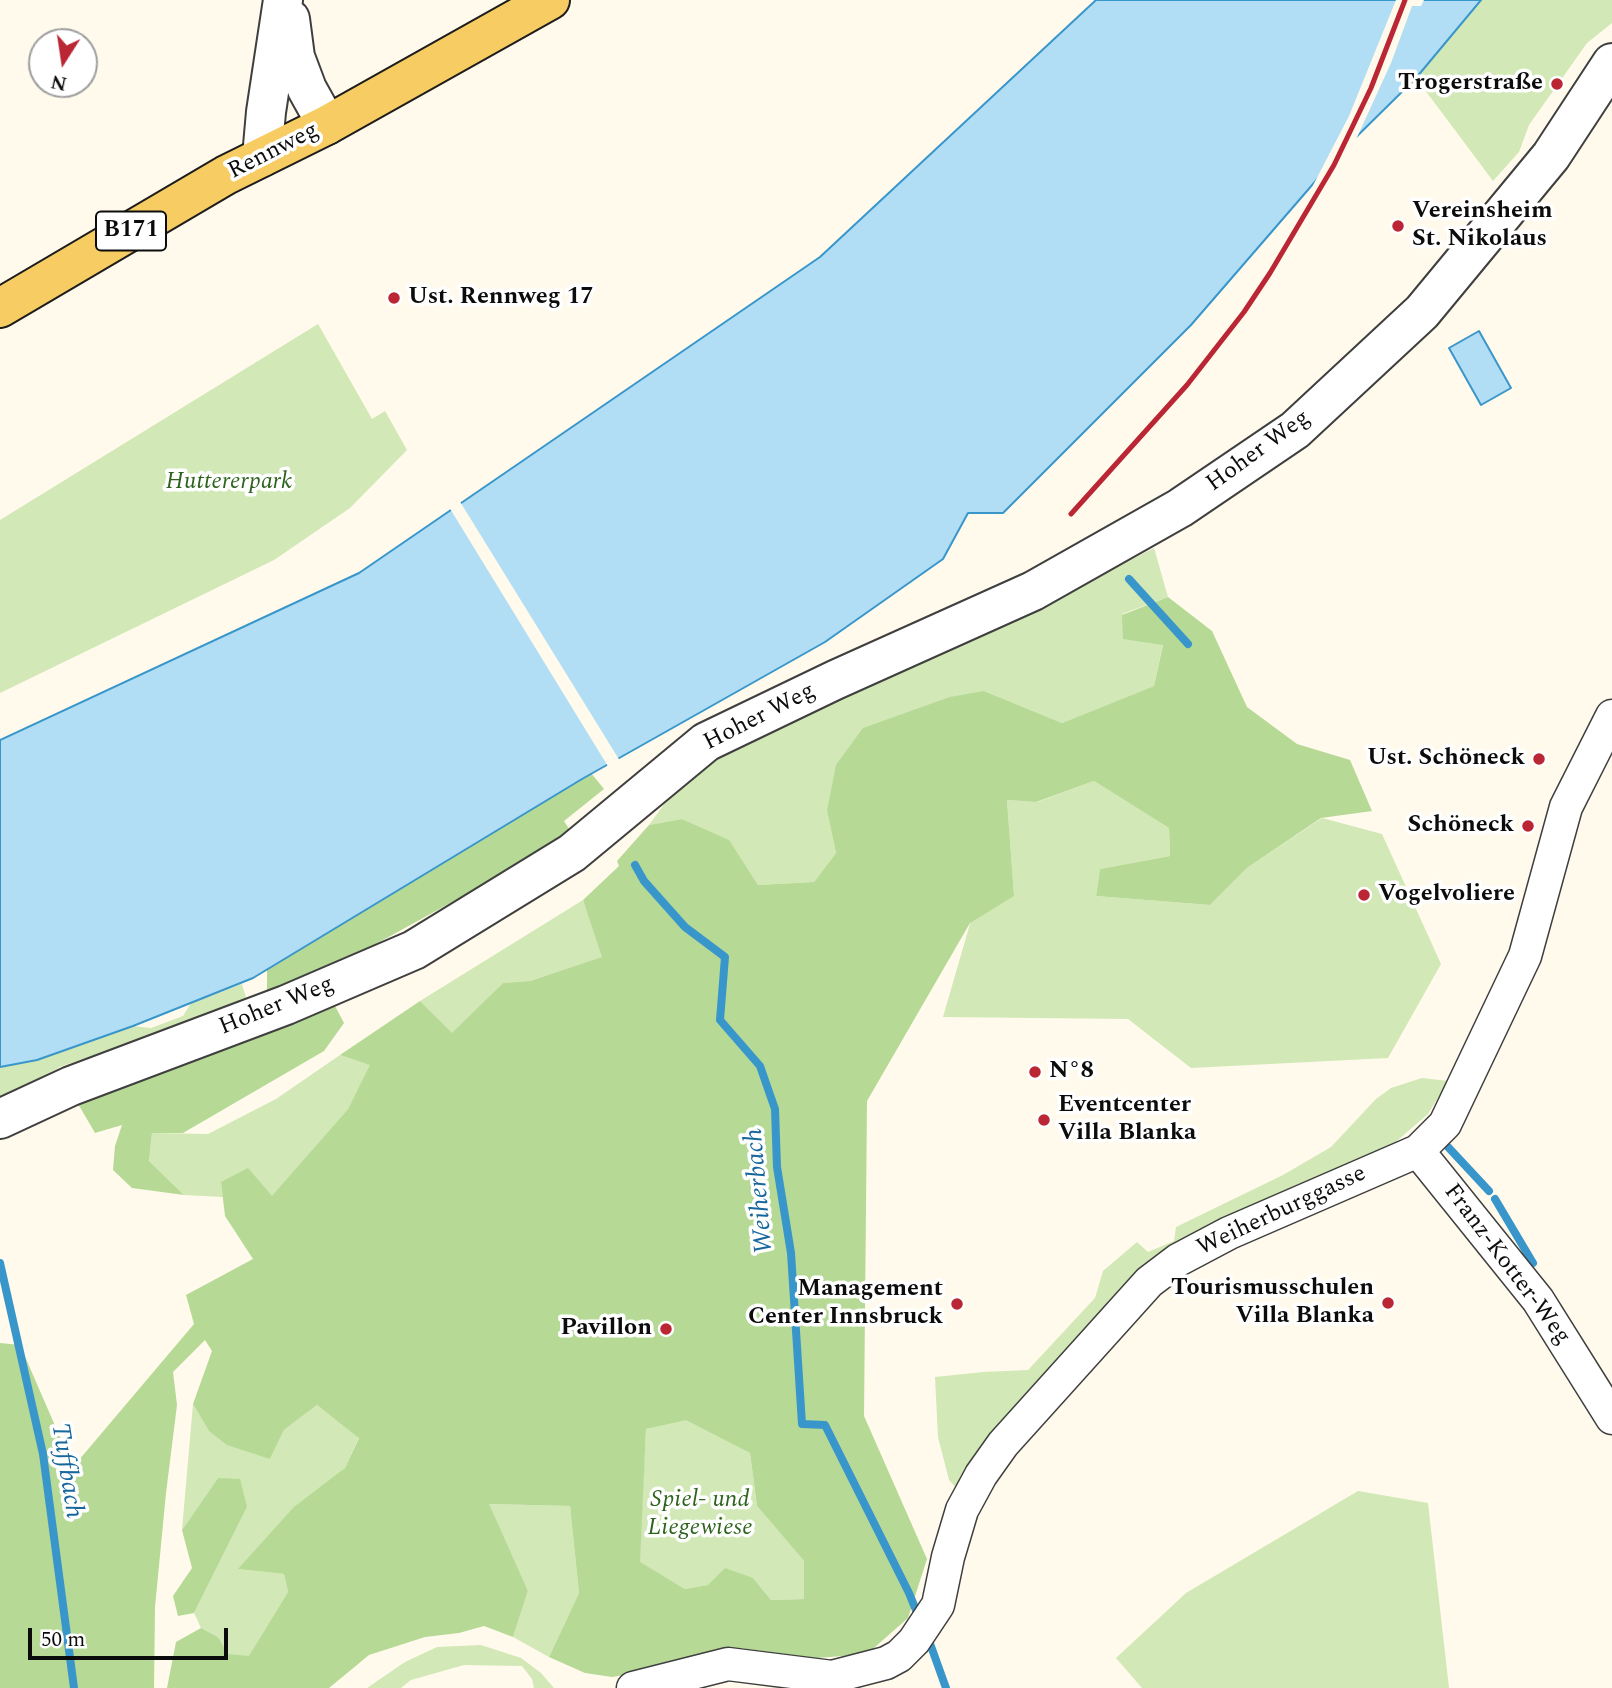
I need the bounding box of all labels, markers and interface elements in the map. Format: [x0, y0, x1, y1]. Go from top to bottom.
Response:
north arrow [28, 28, 98, 98]
text: N [48, 66, 70, 98]
place label: Trogerstraße [1398, 70, 1543, 98]
marker: Trogerstraße [1549, 76, 1565, 92]
street label: Rennweg [224, 117, 324, 187]
place label: Vereinsheim St. Nikolaus [1412, 198, 1553, 254]
road number: B171 [96, 212, 166, 250]
marker: Vereinsheim St. Nikolaus [1390, 218, 1406, 234]
place label: Ust. Rennweg 17 [408, 284, 594, 312]
marker: Ust. Rennweg 17 [386, 290, 402, 306]
street label: Hoher Weg [1201, 405, 1317, 499]
park label: Huttererpark [166, 469, 292, 497]
street label: Hoher Weg [699, 678, 821, 758]
place label: Ust. Schöneck [1367, 745, 1525, 773]
marker: Ust. Schöneck [1531, 751, 1547, 767]
place label: Schöneck [1408, 812, 1514, 840]
marker: Schöneck [1520, 818, 1536, 834]
place label: Vogelvoliere [1378, 881, 1515, 909]
marker: Vogelvoliere [1356, 887, 1372, 903]
street label: Hoher Weg [215, 971, 339, 1043]
place label: N°8 [1049, 1058, 1094, 1086]
marker: N°8 [1027, 1064, 1043, 1080]
place label: Eventcenter Villa Blanka [1058, 1092, 1196, 1148]
marker: Eventcenter Villa Blanka [1036, 1112, 1052, 1128]
water label: Weiherbach [740, 1127, 782, 1255]
street label: Weiherburggasse [1193, 1160, 1371, 1264]
street label: Franz-Kotter-Weg [1436, 1179, 1576, 1351]
place label: Tourismusschulen Villa Blanka [1171, 1275, 1374, 1331]
place label: Management Center Innsbruck [748, 1276, 943, 1332]
marker: Tourismusschulen Villa Blanka [1380, 1295, 1396, 1311]
marker: Management Center Innsbruck [949, 1296, 965, 1312]
place label: Pavillon [560, 1315, 652, 1343]
marker: Pavillon [658, 1321, 674, 1337]
water label: Tuffbach [42, 1421, 88, 1521]
park label: Spiel- und Liegewiese [647, 1487, 753, 1543]
scale bar [32, 1614, 231, 1658]
text: 50 m [41, 1624, 85, 1656]

